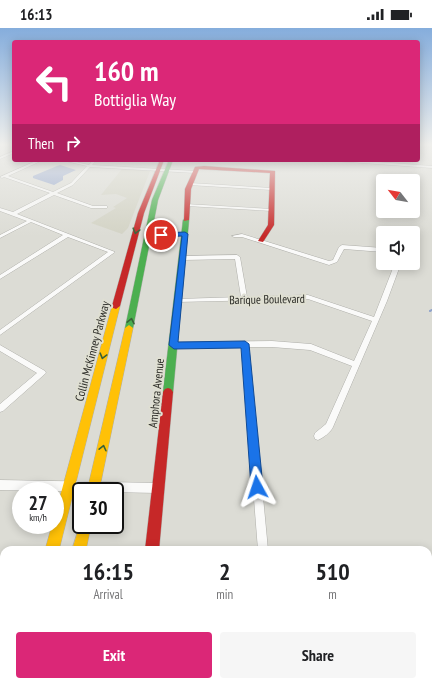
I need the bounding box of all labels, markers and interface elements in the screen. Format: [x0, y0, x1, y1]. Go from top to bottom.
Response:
text: 16:13 [20, 5, 52, 24]
text: 160 m [94, 52, 158, 89]
icon: left [28, 56, 80, 108]
text: Bottiglia Way [94, 88, 176, 111]
icon: right [62, 132, 84, 154]
text: Then [28, 134, 54, 153]
north arrow [376, 174, 420, 218]
map controls [376, 174, 420, 270]
pin [144, 218, 178, 252]
icon: arrive [150, 224, 172, 246]
button: sound [376, 226, 420, 270]
one-way arrow [132, 227, 141, 234]
street label: Barique Boulevard [229, 291, 305, 307]
street label: Collin McKinney Parkway [71, 299, 113, 403]
one-way arrow [126, 317, 134, 324]
one-way arrow [99, 353, 108, 360]
street label: Amphora Avenue [145, 357, 167, 429]
one-way arrow [99, 444, 107, 451]
position arrow [236, 466, 278, 508]
speed limit sign: 30 [72, 482, 124, 534]
text: 27 [28, 490, 48, 516]
text: km/h [29, 511, 47, 524]
text: 16:15 [82, 556, 134, 587]
text: 2 [219, 556, 230, 587]
text: 510 [315, 556, 350, 587]
text: Arrival [93, 586, 123, 603]
text: min [216, 586, 233, 603]
text: m [328, 586, 337, 603]
button: Exit [16, 632, 212, 678]
button: Share [220, 632, 416, 678]

